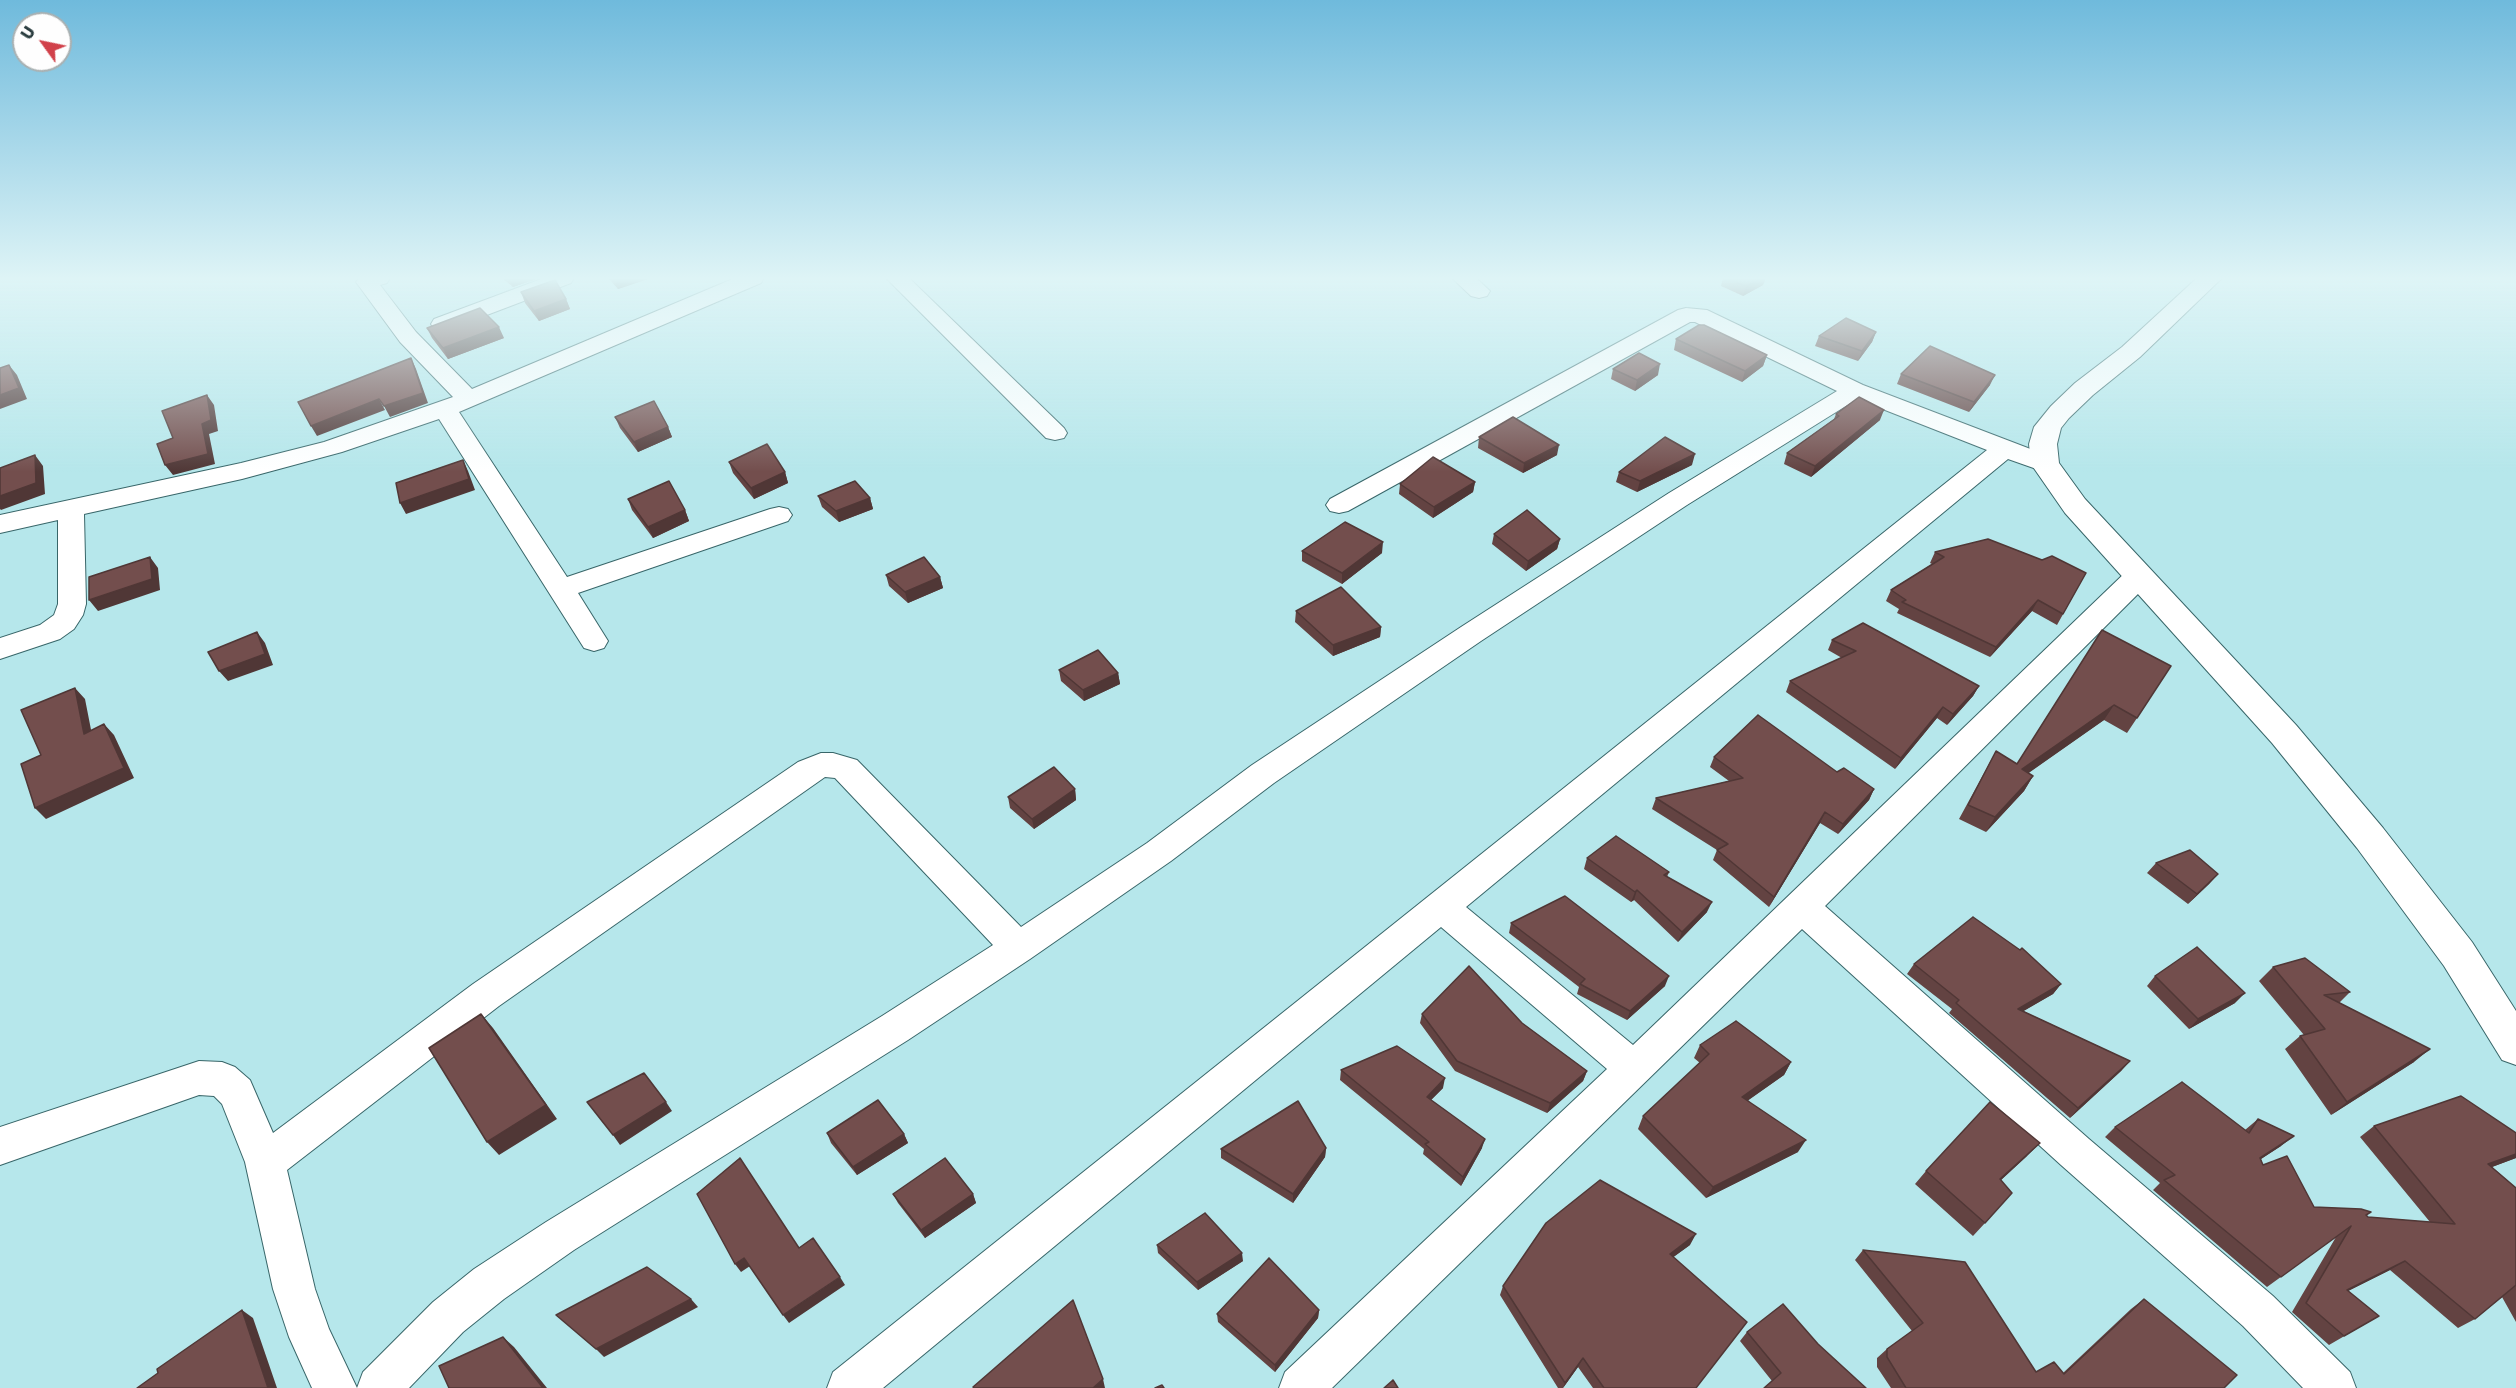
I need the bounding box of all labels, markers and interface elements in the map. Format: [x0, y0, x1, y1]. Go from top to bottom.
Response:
north arrow [12, 12, 72, 72]
text: U [17, 23, 39, 43]

